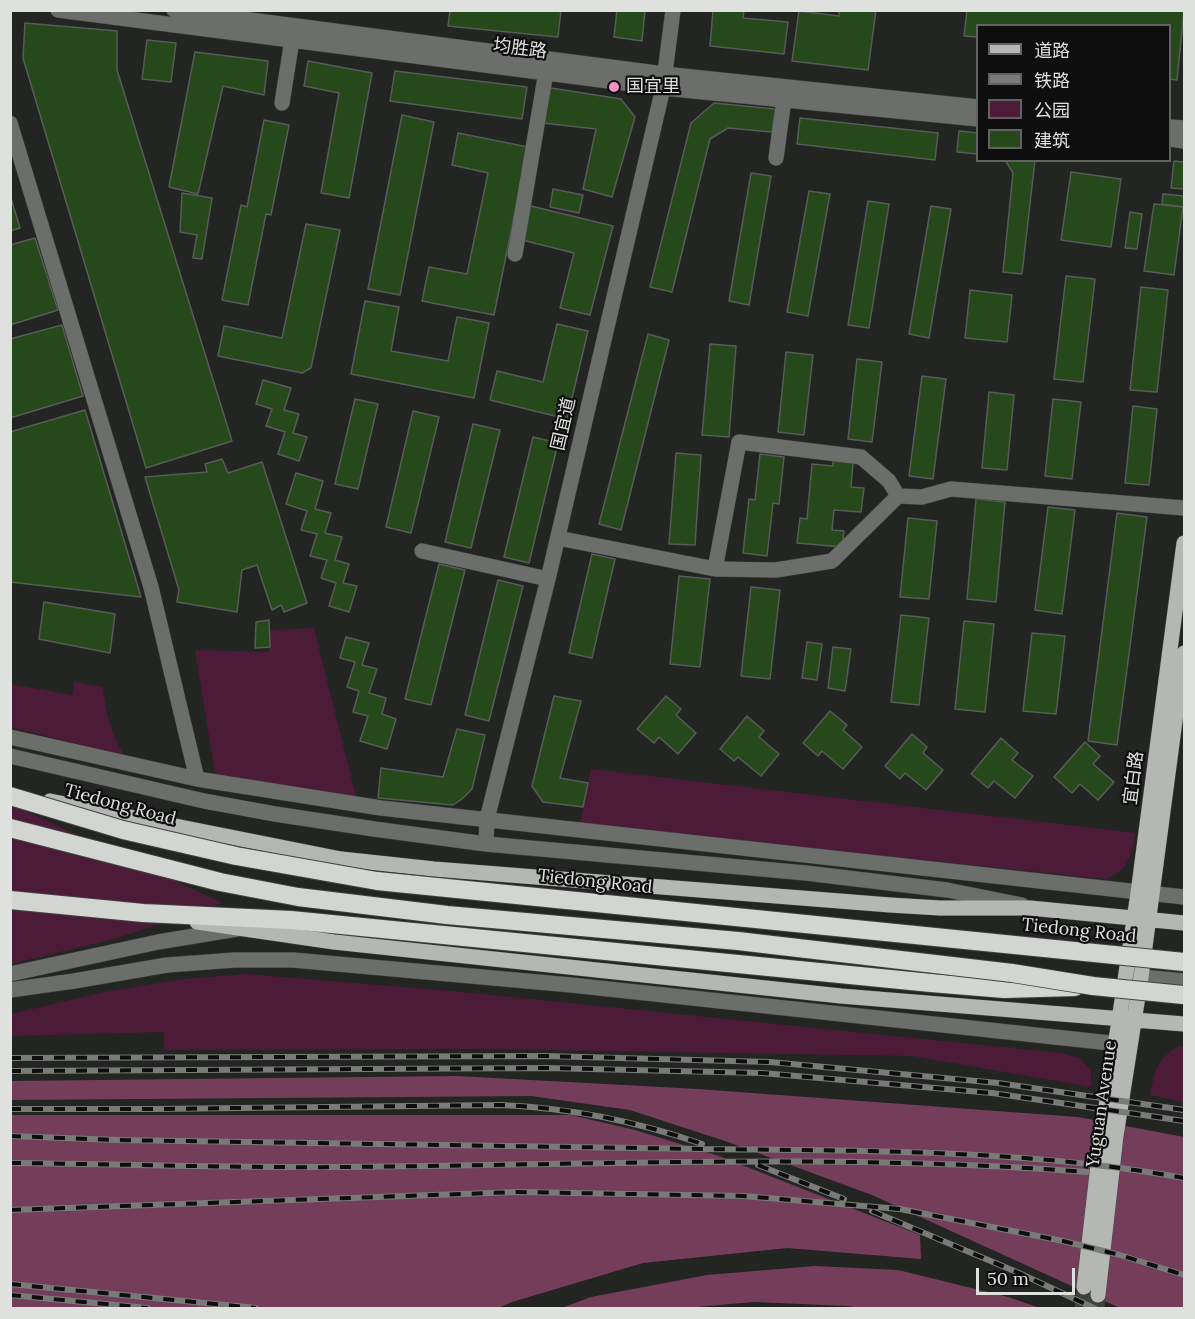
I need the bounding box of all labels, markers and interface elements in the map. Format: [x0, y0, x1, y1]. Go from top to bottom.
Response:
legend [976, 24, 1171, 162]
street label: 均胜路 [492, 35, 548, 63]
text: 道路 [1034, 39, 1070, 62]
text: 铁路 [1034, 69, 1070, 92]
place label: 国宜里 [626, 76, 680, 98]
marker: 国宜里 [607, 80, 621, 94]
text: 公园 [1034, 99, 1070, 122]
text: 建筑 [1034, 129, 1070, 152]
street label: 国宜道 [547, 395, 581, 453]
street label: 宜白路 [1120, 750, 1148, 806]
street label: Tiedong Road [62, 780, 178, 830]
street label: Tiedong Road [537, 865, 653, 899]
street label: Tiedong Road [1021, 914, 1137, 948]
street label: Yuguan Avenue [1082, 1039, 1122, 1169]
scale bar [979, 1256, 1078, 1294]
text: 50 m [987, 1267, 1029, 1290]

